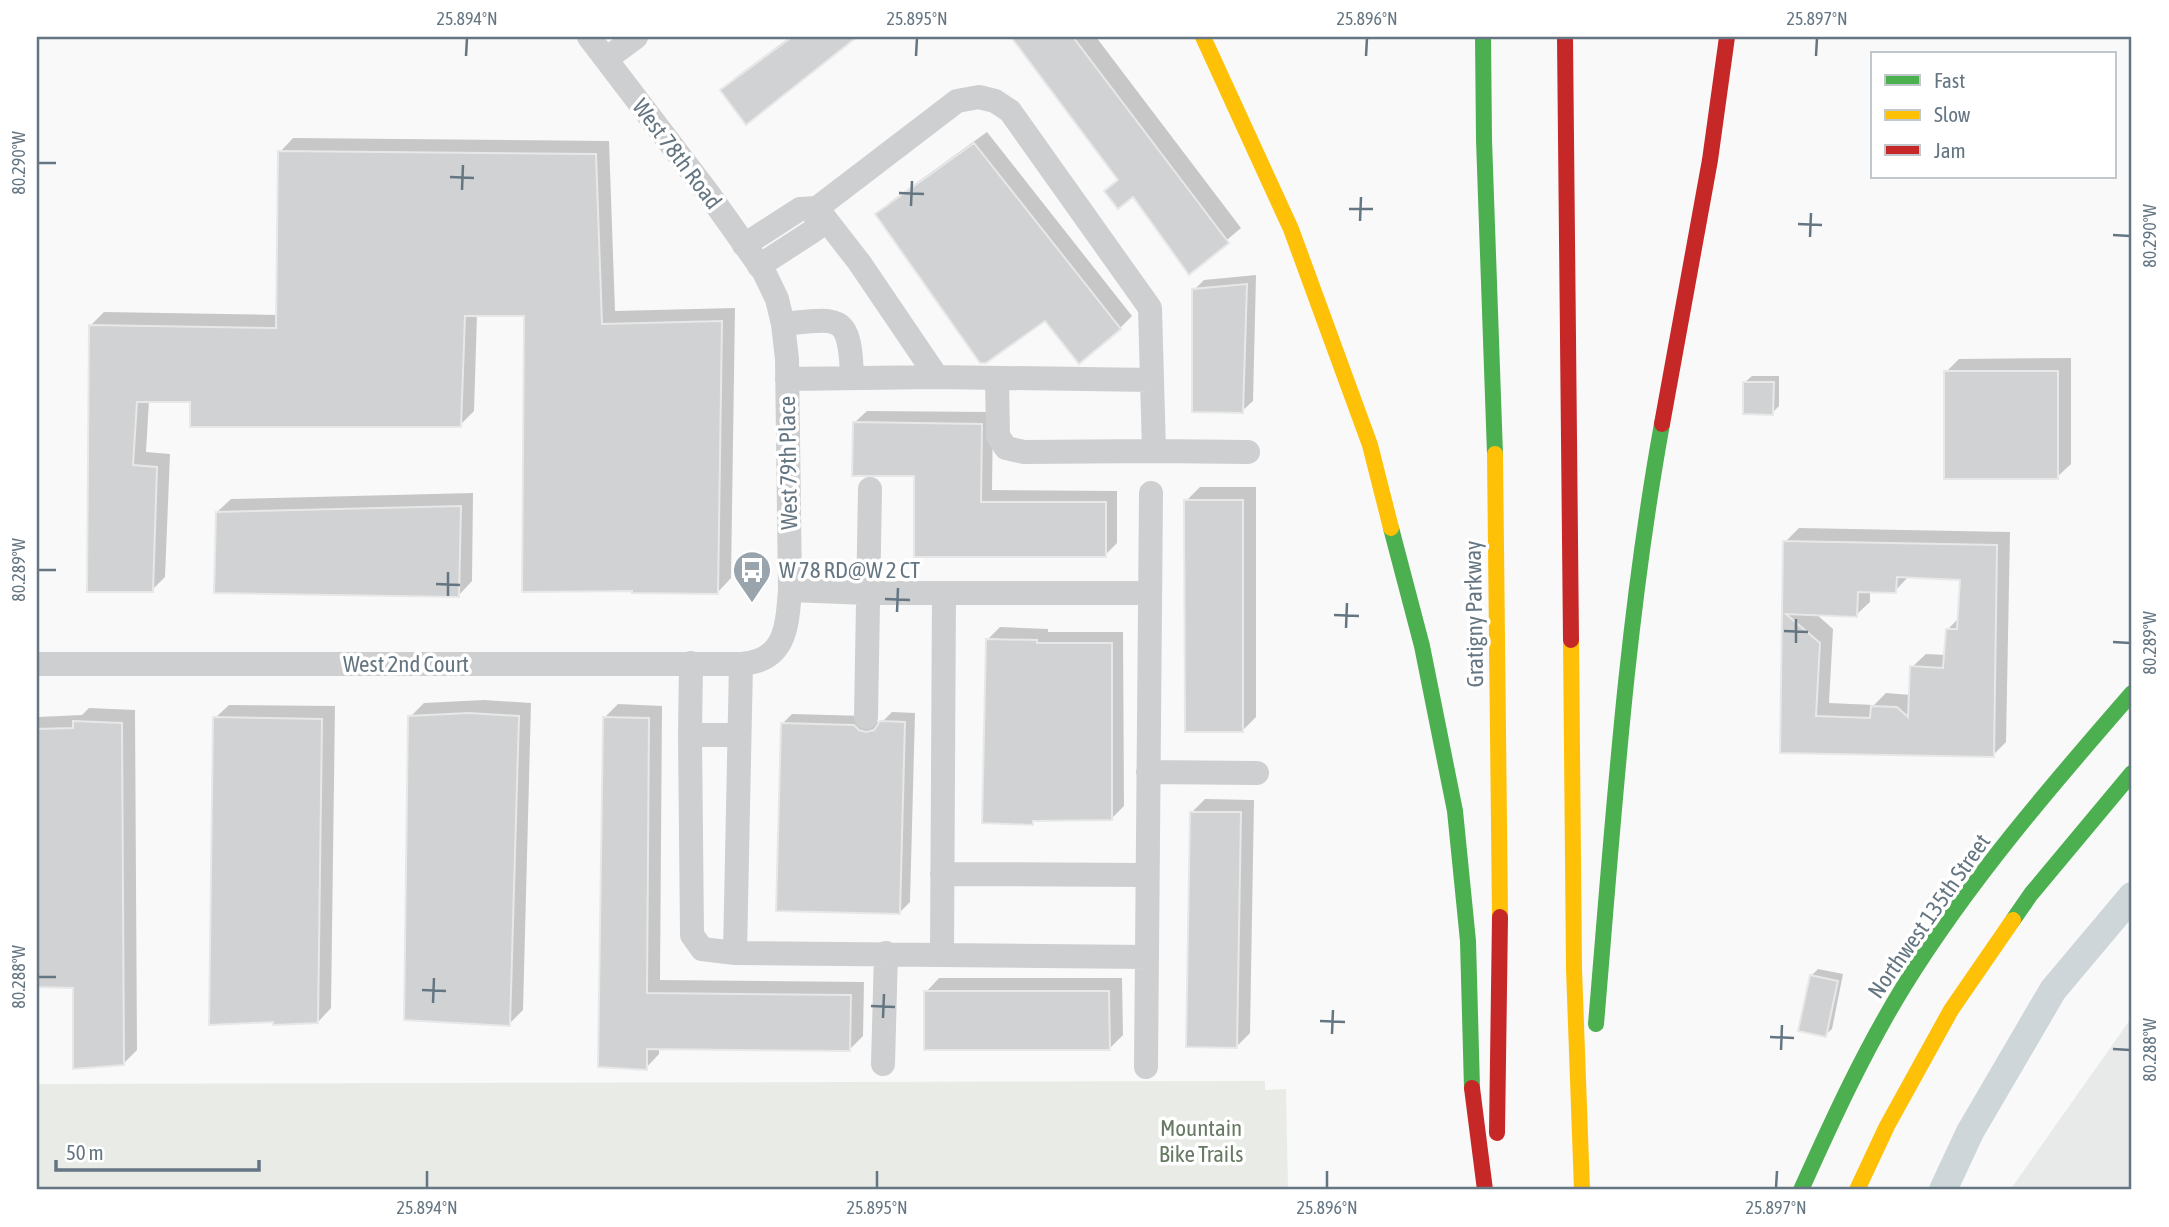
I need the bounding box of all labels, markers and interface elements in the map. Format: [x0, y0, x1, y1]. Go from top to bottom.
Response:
text: 25.894°N [436, 8, 498, 29]
text: 25.895°N [886, 8, 948, 29]
text: 25.896°N [1336, 8, 1398, 29]
text: 25.897°N [1786, 8, 1848, 29]
legend [1871, 52, 2116, 178]
text: Fast [1934, 68, 1965, 92]
street label: West 78th Road [627, 94, 727, 214]
text: Slow [1934, 102, 1971, 126]
text: 80.290°W [8, 131, 29, 195]
text: Jam [1934, 138, 1966, 162]
text: 80.290°W [2139, 204, 2160, 268]
street label: West 79th Place [774, 396, 802, 530]
text: 80.289°W [8, 538, 29, 602]
street label: Gratigny Parkway [1460, 540, 1488, 688]
bus stop icon: W 78 RD@W 2 CT [731, 549, 773, 604]
place label: W 78 RD@W 2 CT [779, 557, 920, 583]
text: 80.289°W [2139, 611, 2160, 675]
street label: West 2nd Court [343, 651, 469, 677]
street label: Northwest 135th Street [1863, 829, 1995, 1003]
text: 80.288°W [8, 945, 29, 1009]
text: 80.288°W [2139, 1018, 2160, 1082]
park label: Mountain Bike Trails [1159, 1115, 1243, 1167]
scale bar [56, 1129, 259, 1173]
text: 50 m [66, 1140, 104, 1164]
text: 25.894°N [396, 1197, 458, 1218]
text: 25.895°N [846, 1197, 908, 1218]
text: 25.896°N [1296, 1197, 1358, 1218]
text: 25.897°N [1745, 1197, 1807, 1218]

